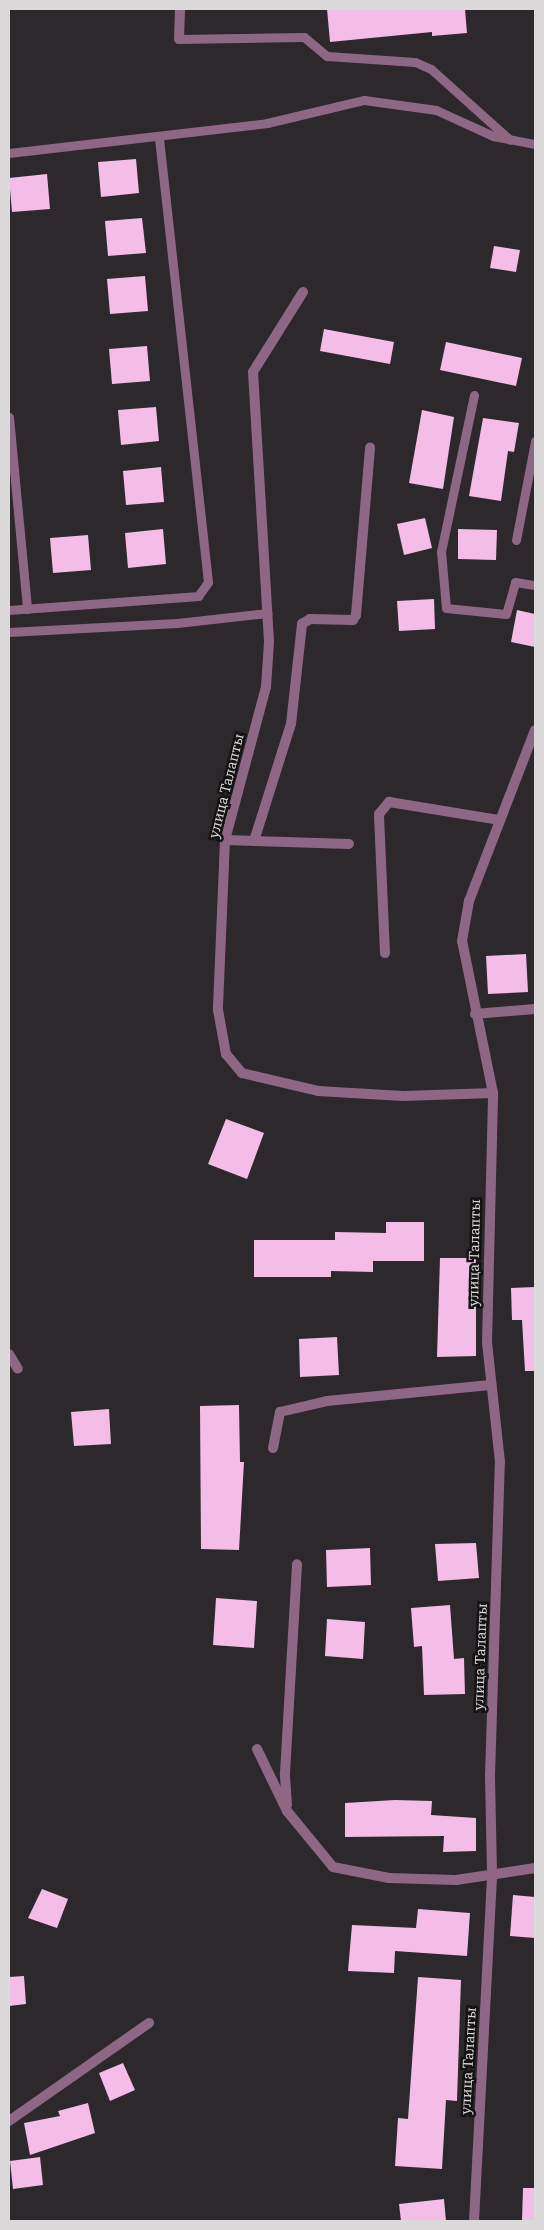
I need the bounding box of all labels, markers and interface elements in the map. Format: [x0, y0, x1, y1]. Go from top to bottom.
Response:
street label: улица Талапты [205, 732, 247, 840]
street label: улица Талапты [465, 1199, 483, 1307]
street label: улица Талапты [470, 1603, 490, 1711]
street label: улица Талапты [457, 2007, 479, 2115]

